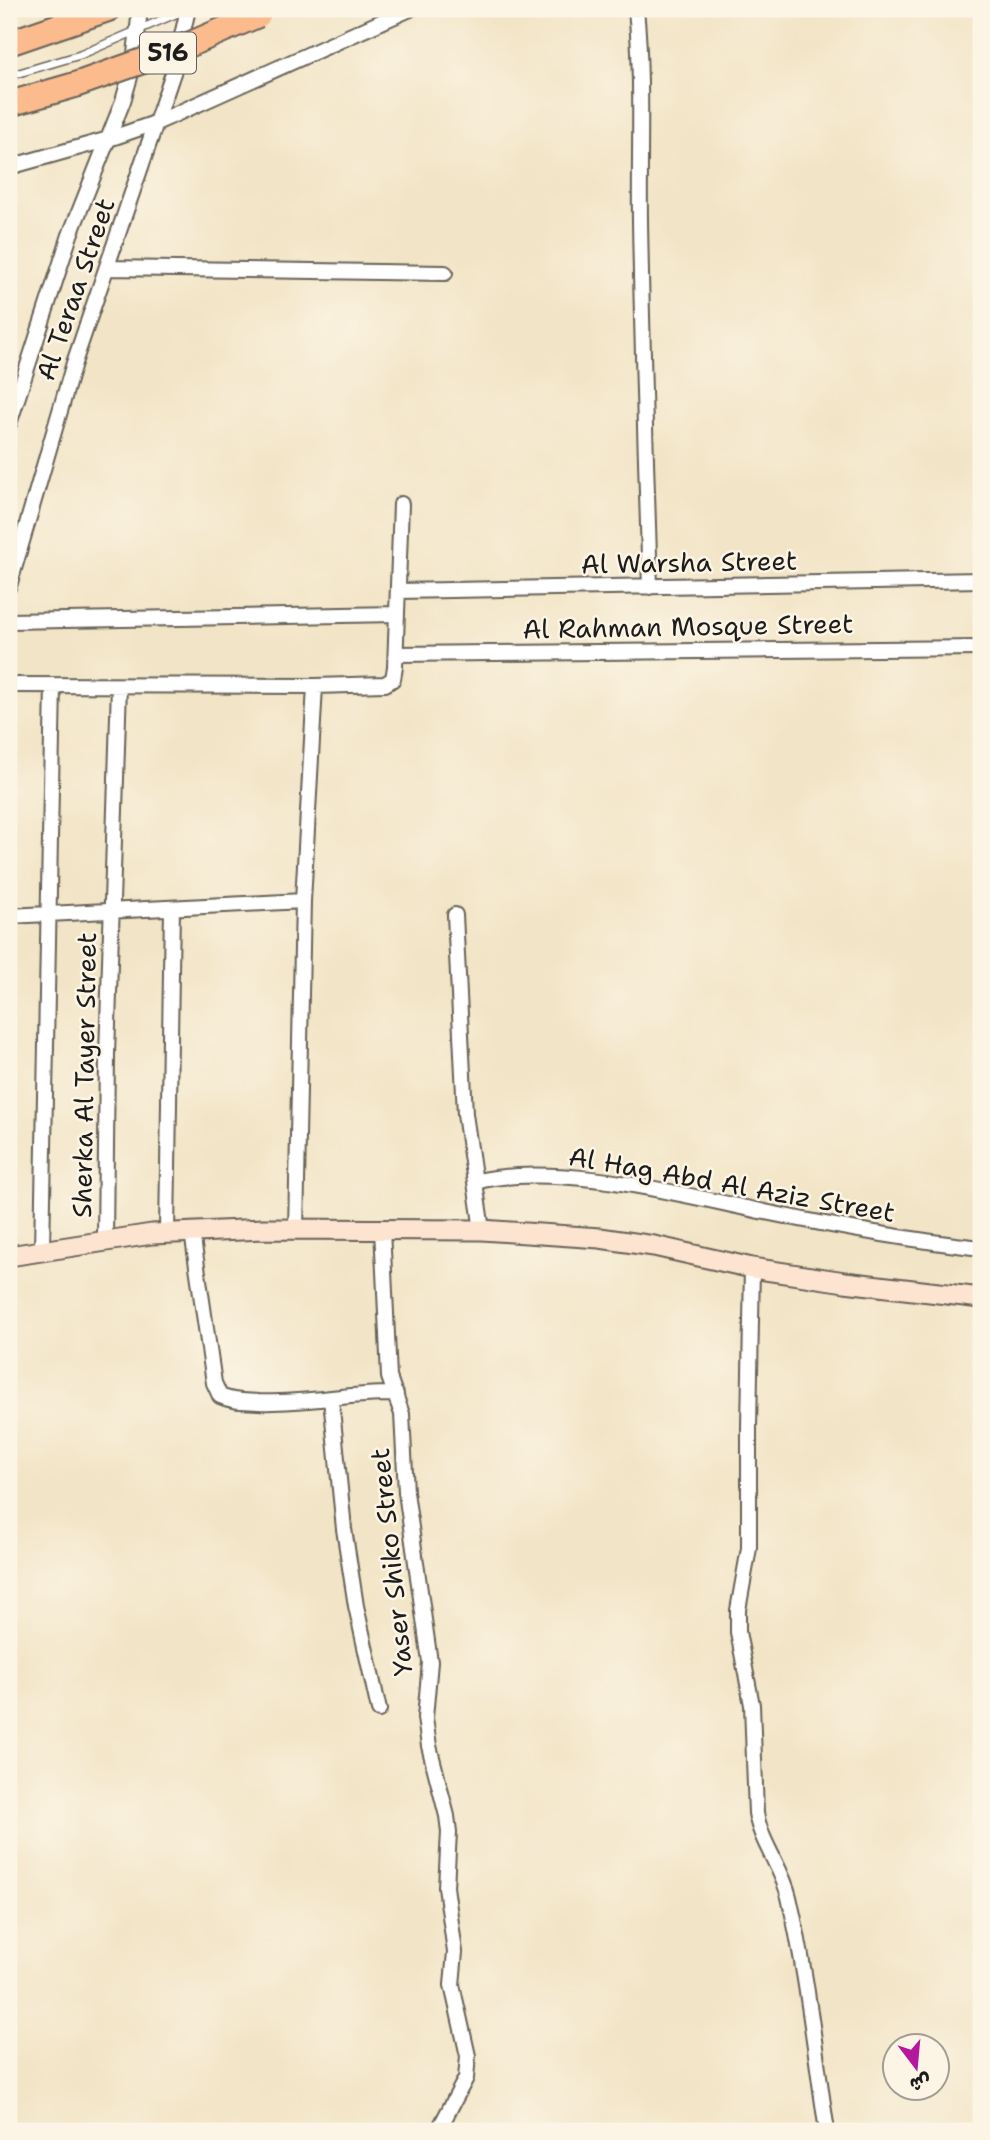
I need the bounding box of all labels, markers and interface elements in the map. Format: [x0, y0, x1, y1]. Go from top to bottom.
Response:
road number: 516 [140, 32, 196, 74]
street label: Al Teraa Street [27, 193, 123, 385]
street label: Al Warsha Street [581, 543, 797, 581]
street label: Al Rahman Mosque Street [522, 606, 854, 646]
street label: Sherka Al Tayer Street [64, 932, 104, 1218]
street label: Al Hag Abd Al Aziz Street [566, 1138, 898, 1230]
street label: Yaser Shiko Street [362, 1446, 420, 1678]
north arrow [881, 2032, 951, 2102]
text: ش [907, 2068, 934, 2098]

